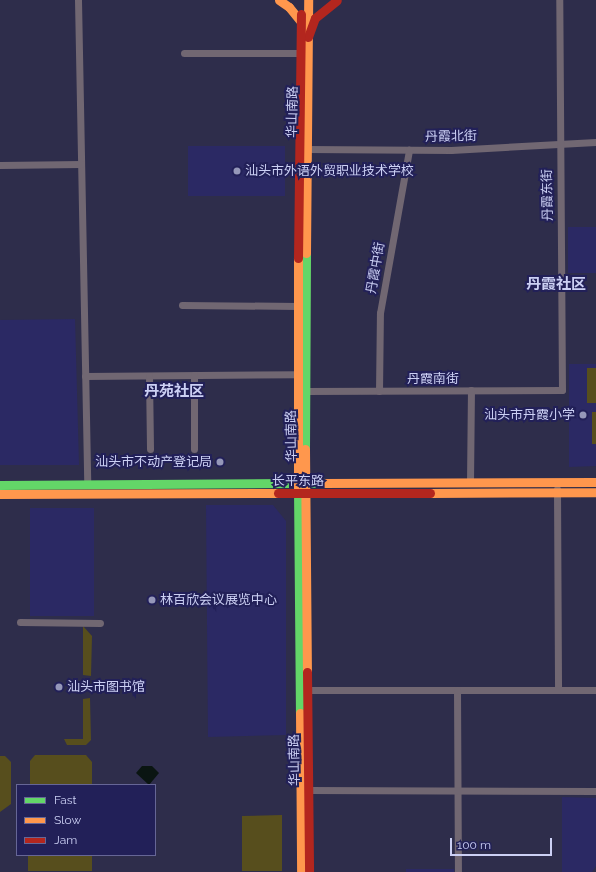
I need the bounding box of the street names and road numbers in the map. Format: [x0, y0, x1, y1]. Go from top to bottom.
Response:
street label: 华山南路 [285, 86, 301, 138]
street label: 丹霞北街 [425, 129, 477, 145]
street label: 丹霞东街 [540, 169, 556, 221]
street label: 丹霞中街 [364, 241, 388, 295]
street label: 丹霞南街 [407, 371, 459, 387]
street label: 华山南路 [284, 410, 300, 462]
street label: 长平东路 [272, 473, 324, 489]
street label: 华山南路 [287, 734, 303, 786]

